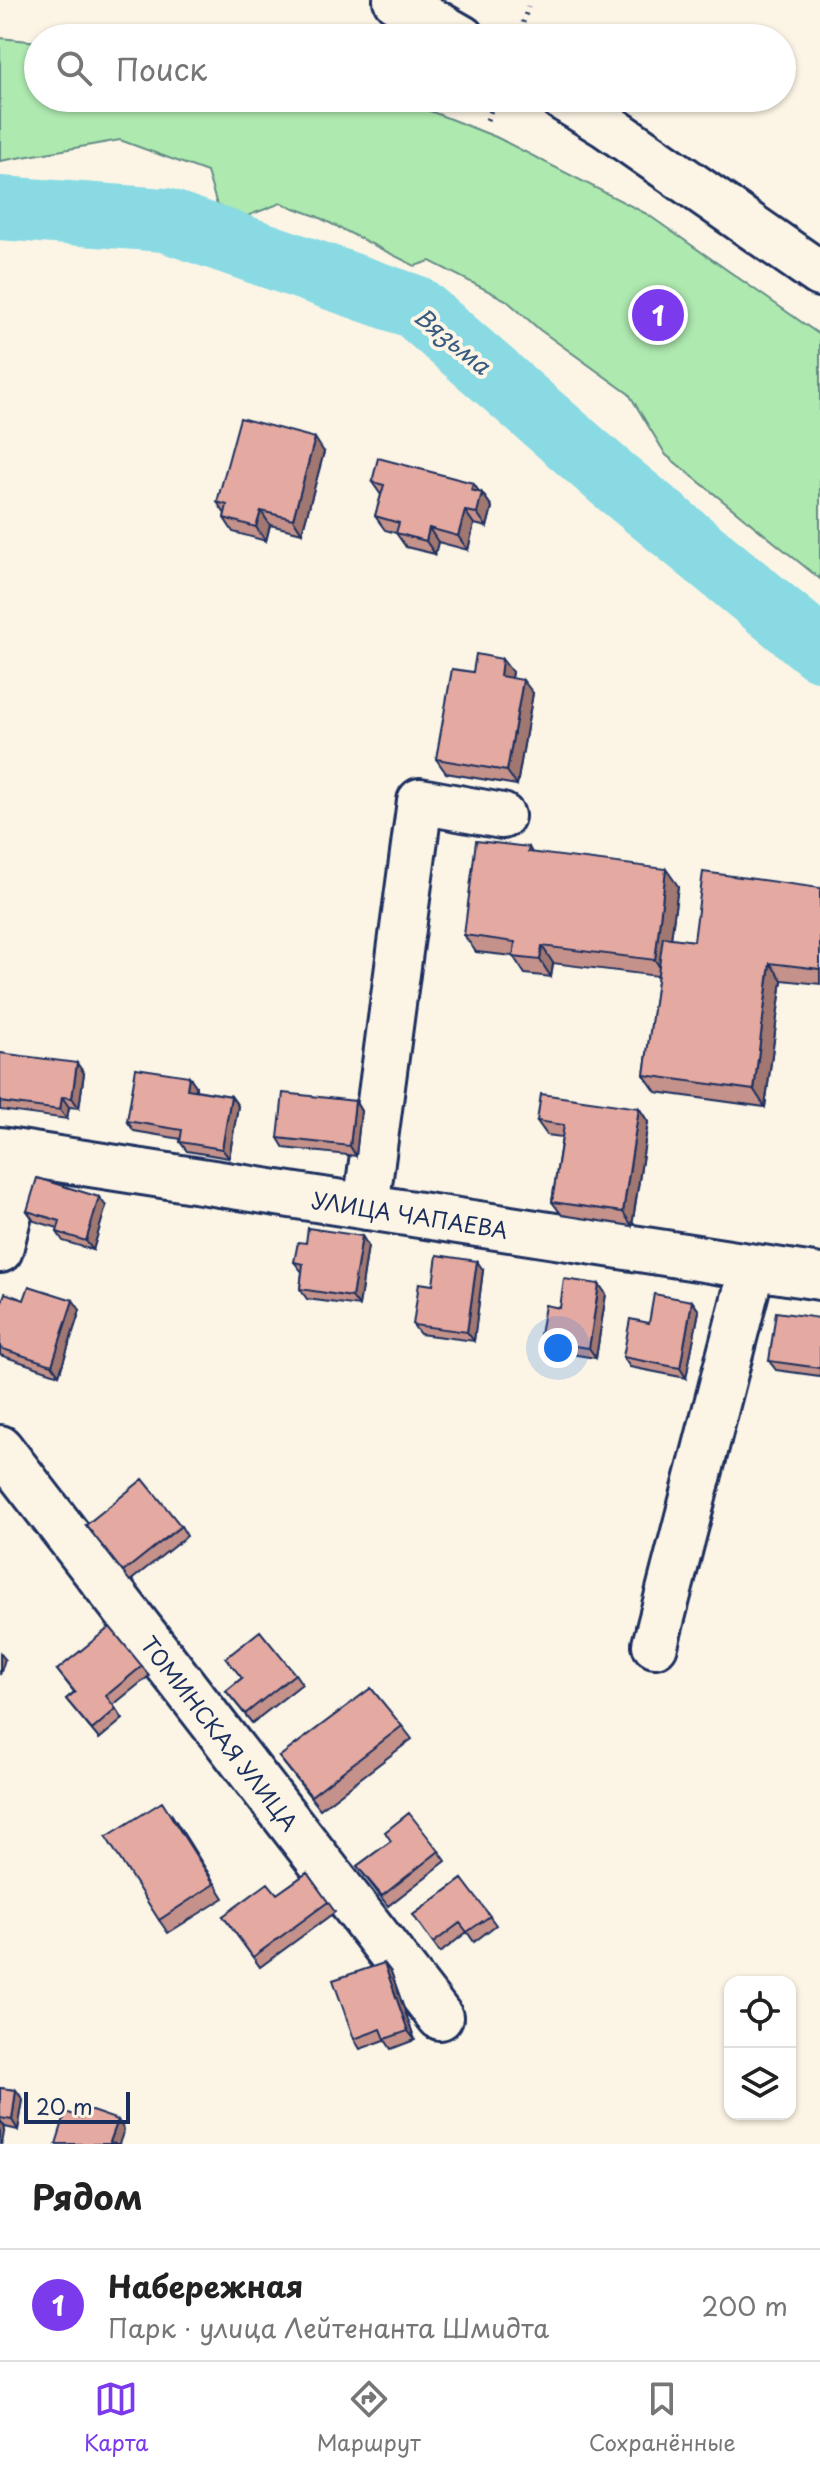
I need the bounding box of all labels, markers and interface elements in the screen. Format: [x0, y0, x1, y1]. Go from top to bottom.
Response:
search box [24, 24, 796, 112]
icon: search [52, 46, 96, 90]
text: Поиск [116, 46, 207, 91]
pin: 1 [632, 285, 684, 345]
water label: Вязьма [407, 298, 500, 383]
street label: УЛИЦА ЧАПАЕВА [310, 1182, 510, 1246]
your location [538, 1328, 578, 1368]
street label: ТОМИНСКАЯ УЛИЦА [133, 1629, 307, 1838]
map controls [724, 1976, 796, 2120]
button: locate [724, 1976, 796, 2048]
button: layers [724, 2048, 796, 2120]
scale bar [24, 2088, 130, 2124]
text: 20 m [36, 2089, 93, 2122]
text: Рядом [32, 2170, 143, 2222]
text: Набережная [108, 2263, 303, 2308]
text: 1 [52, 2286, 64, 2325]
text: 200 m [701, 2286, 788, 2325]
text: Парк · улица Лейтенанта Шмидта [108, 2308, 549, 2347]
tab: Карта [84, 2377, 149, 2458]
tab: Маршрут [317, 2377, 421, 2458]
tab: Сохранённые [589, 2377, 736, 2458]

